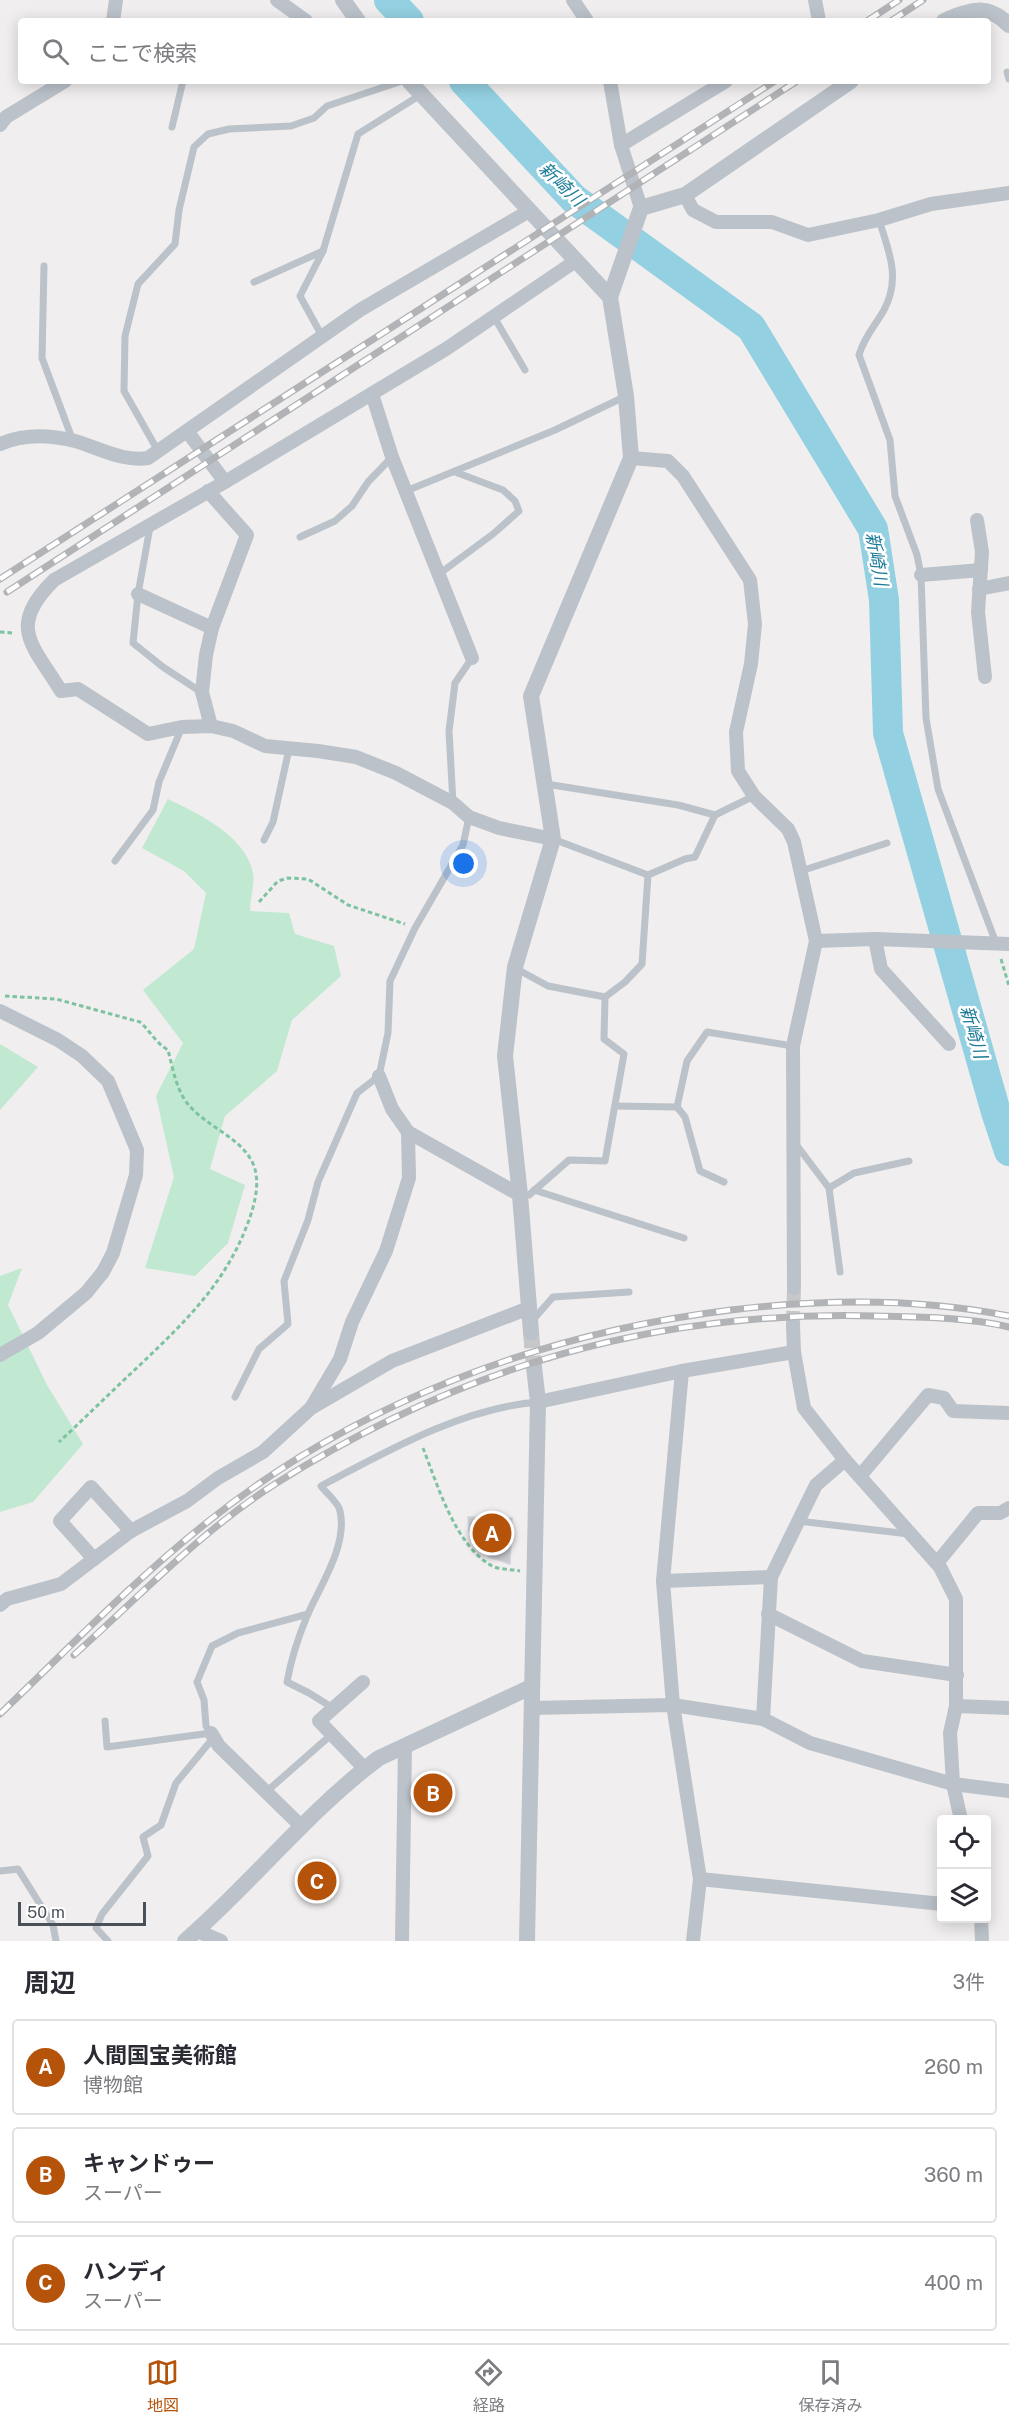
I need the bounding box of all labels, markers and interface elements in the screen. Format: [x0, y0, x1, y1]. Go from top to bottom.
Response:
search box [18, 18, 991, 84]
icon: search [39, 35, 72, 68]
text: ここで検索 [87, 40, 197, 66]
water label: 新崎川 [535, 158, 590, 212]
water label: 新崎川 [862, 531, 892, 589]
your location [449, 849, 478, 878]
water label: 新崎川 [956, 1003, 992, 1063]
pin: A [472, 1510, 512, 1556]
pin: B [414, 1770, 452, 1816]
map controls [937, 1815, 991, 1923]
button: locate [937, 1815, 991, 1869]
pin: C [298, 1858, 336, 1904]
button: layers [937, 1869, 991, 1923]
scale bar [18, 1899, 146, 1926]
text: 50 m [27, 1903, 65, 1922]
text: 周辺 [24, 1967, 76, 1998]
text: 3件 [952, 1970, 985, 1994]
text: 人間国宝美術館 [83, 2042, 237, 2068]
text: A [38, 2055, 53, 2079]
text: 260 m [924, 2055, 983, 2079]
text: 博物館 [83, 2073, 143, 2097]
text: キャンドゥー [83, 2150, 215, 2176]
text: B [39, 2163, 52, 2187]
text: 360 m [924, 2163, 983, 2187]
text: スーパー [83, 2181, 163, 2205]
text: ハンディ [83, 2258, 169, 2284]
text: C [38, 2271, 53, 2295]
text: 400 m [924, 2271, 983, 2295]
text: スーパー [83, 2289, 163, 2313]
tab: 地図 [146, 2356, 179, 2416]
tab: 経路 [472, 2356, 505, 2416]
tab: 保存済み [798, 2356, 862, 2416]

